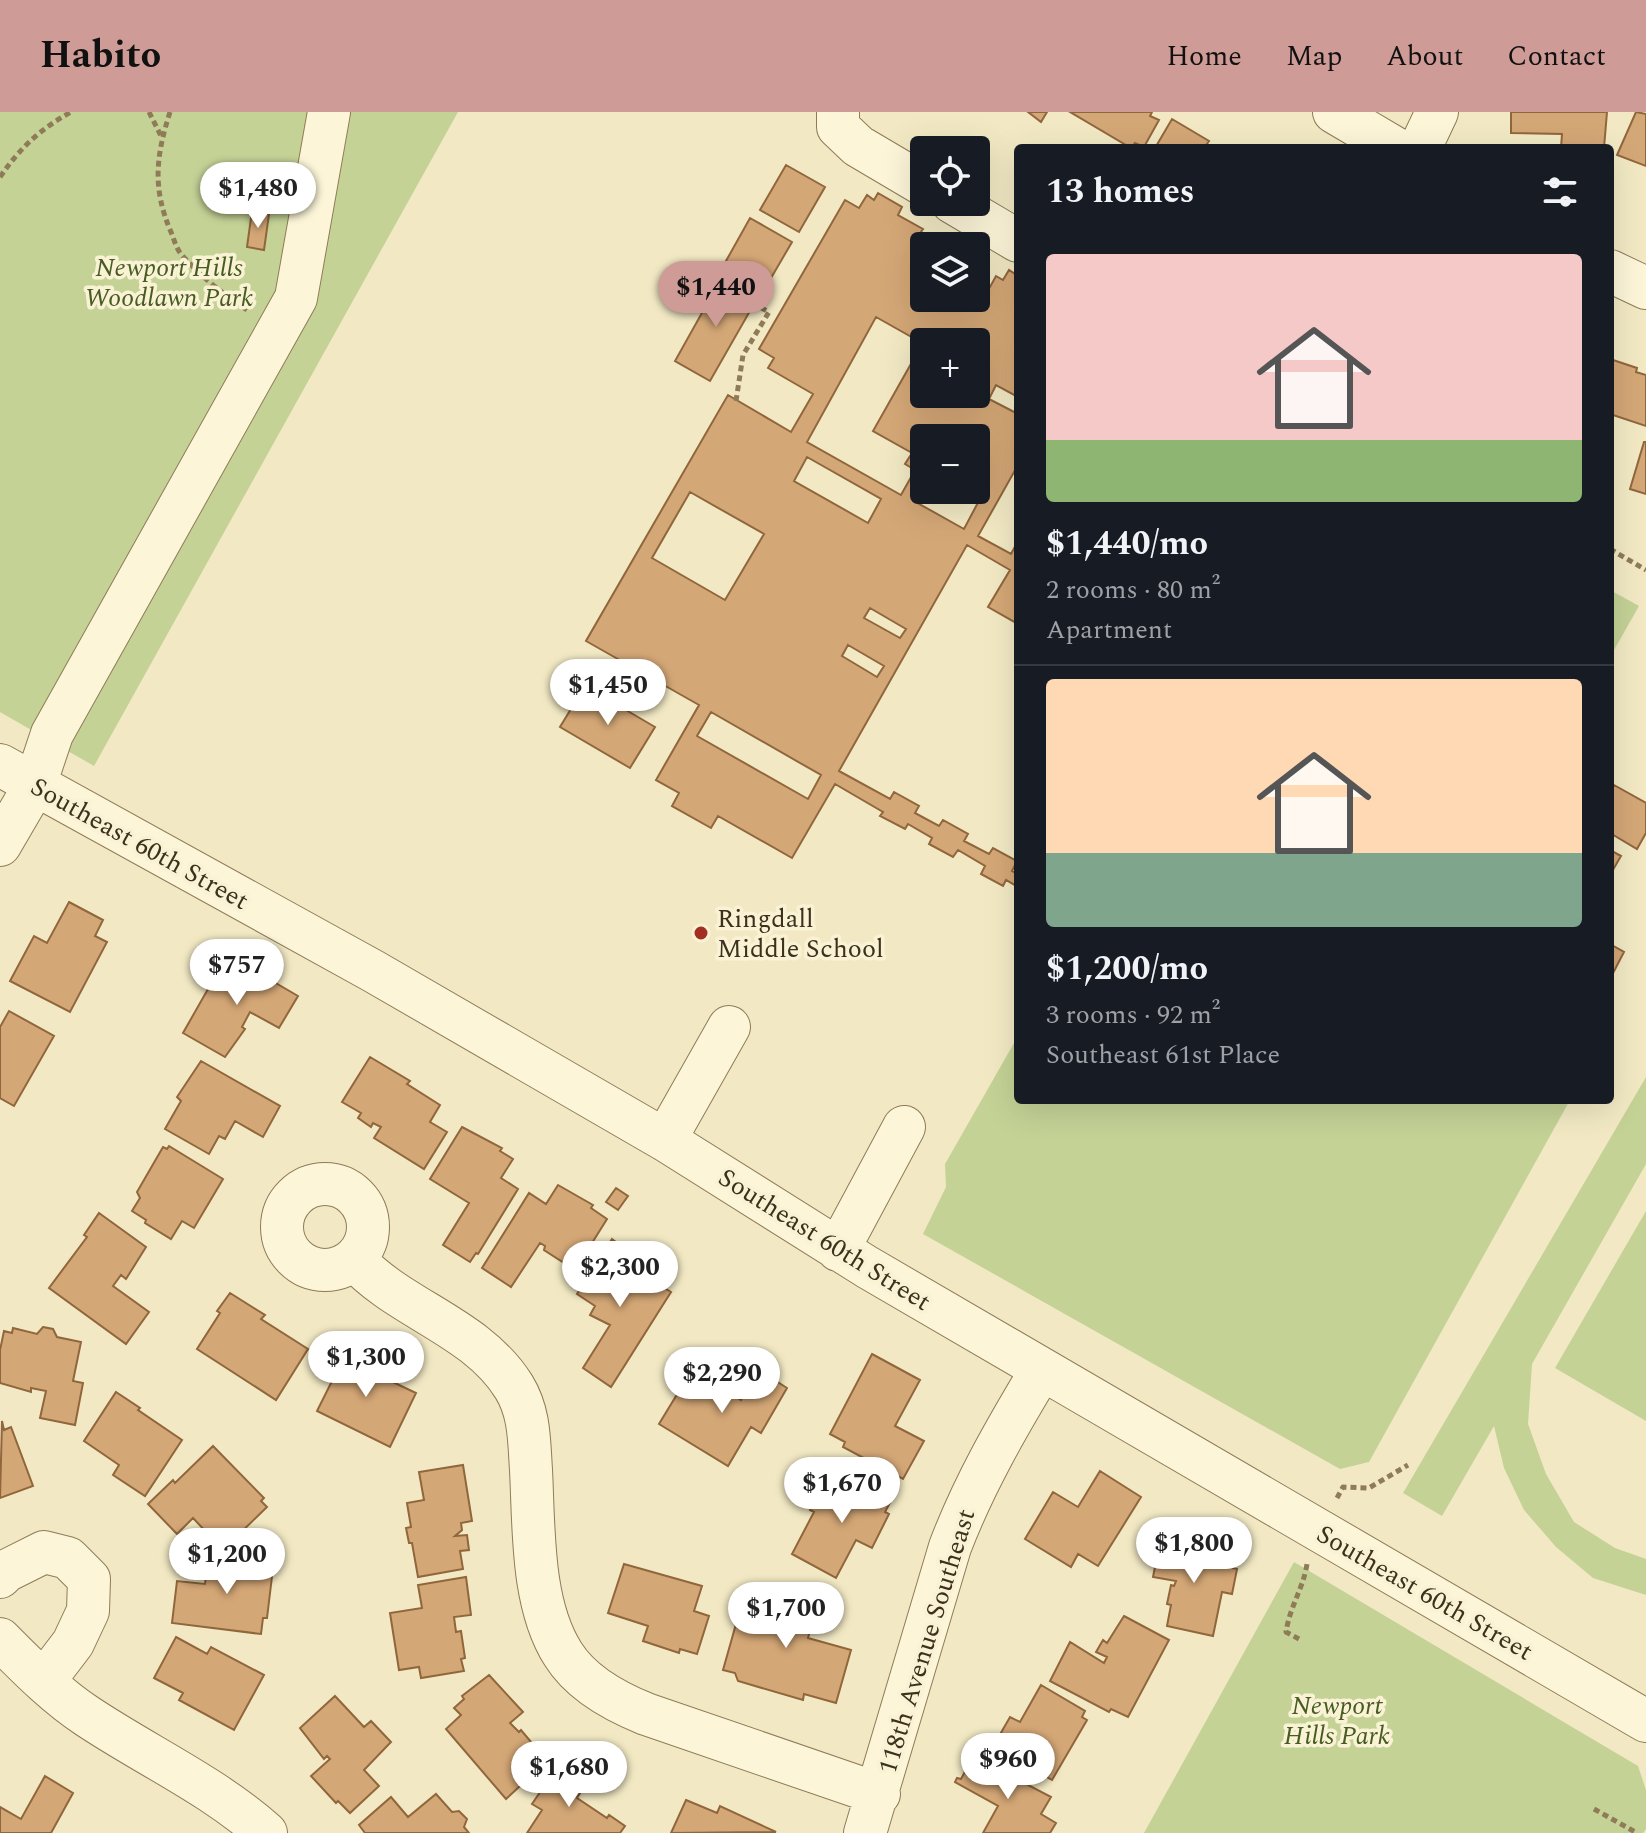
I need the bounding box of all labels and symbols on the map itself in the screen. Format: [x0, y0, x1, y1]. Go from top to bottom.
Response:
pin: $1,480 [193, 162, 323, 230]
park label: Newport Hills Woodlawn Park [85, 248, 253, 318]
pin: $1,440 [651, 261, 781, 329]
pin: $1,450 [543, 659, 673, 727]
street label: Southeast 60th Street [23, 767, 256, 921]
place label: Ringdall Middle School [717, 899, 884, 969]
marker: Ringdall Middle School [692, 924, 710, 942]
pin: $757 [190, 939, 284, 1007]
street label: Southeast 60th Street [710, 1158, 939, 1322]
pin: $2,300 [555, 1241, 685, 1309]
pin: $1,300 [301, 1331, 431, 1399]
pin: $2,290 [657, 1347, 787, 1415]
pin: $1,670 [777, 1457, 907, 1525]
street label: 118th Avenue Southeast [868, 1504, 986, 1779]
street label: Southeast 60th Street [1309, 1514, 1540, 1671]
pin: $1,800 [1129, 1517, 1259, 1585]
pin: $1,200 [162, 1528, 292, 1596]
pin: $1,700 [721, 1582, 851, 1650]
park label: Newport Hills Park [1284, 1686, 1390, 1756]
pin: $960 [961, 1733, 1055, 1801]
pin: $1,680 [504, 1741, 634, 1809]

